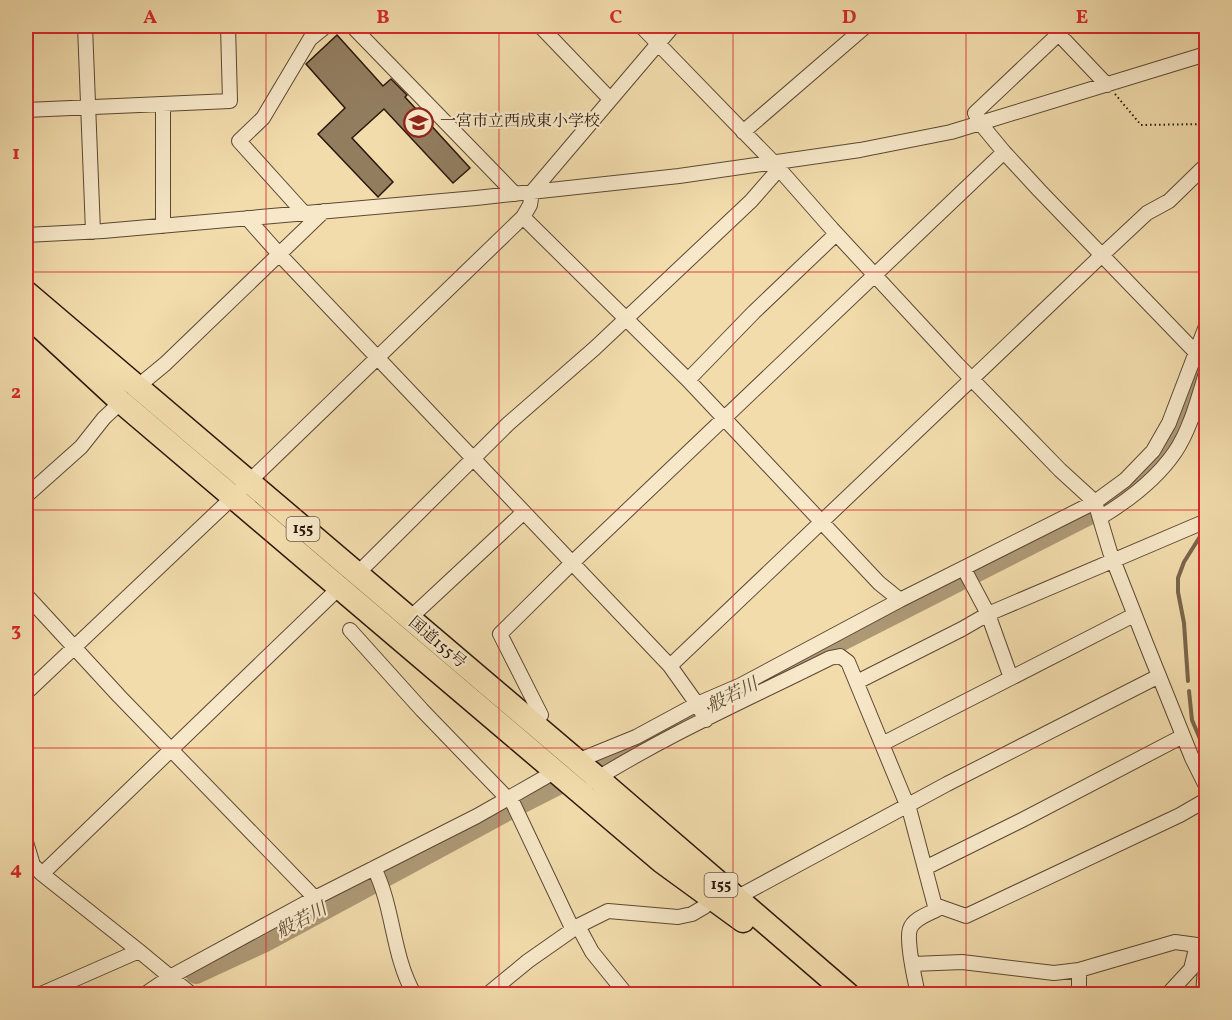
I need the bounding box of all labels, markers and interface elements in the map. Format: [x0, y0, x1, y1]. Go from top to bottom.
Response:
text: A [143, 4, 157, 32]
text: B [376, 4, 390, 32]
text: C [610, 4, 623, 32]
text: D [842, 4, 856, 32]
text: E [1076, 4, 1088, 32]
school or university icon: 一宮市立西成東小学校 [403, 106, 435, 138]
place label: 一宮市立西成東小学校 [440, 111, 600, 133]
text: 1 [12, 140, 20, 168]
text: 2 [11, 379, 21, 407]
road number: 155 [286, 517, 320, 541]
street label: 国道155号 [403, 612, 471, 674]
text: 3 [11, 617, 21, 645]
water label: 般若川 [703, 672, 765, 719]
text: 4 [10, 856, 22, 884]
road number: 155 [704, 873, 738, 897]
water label: 般若川 [272, 896, 333, 945]

